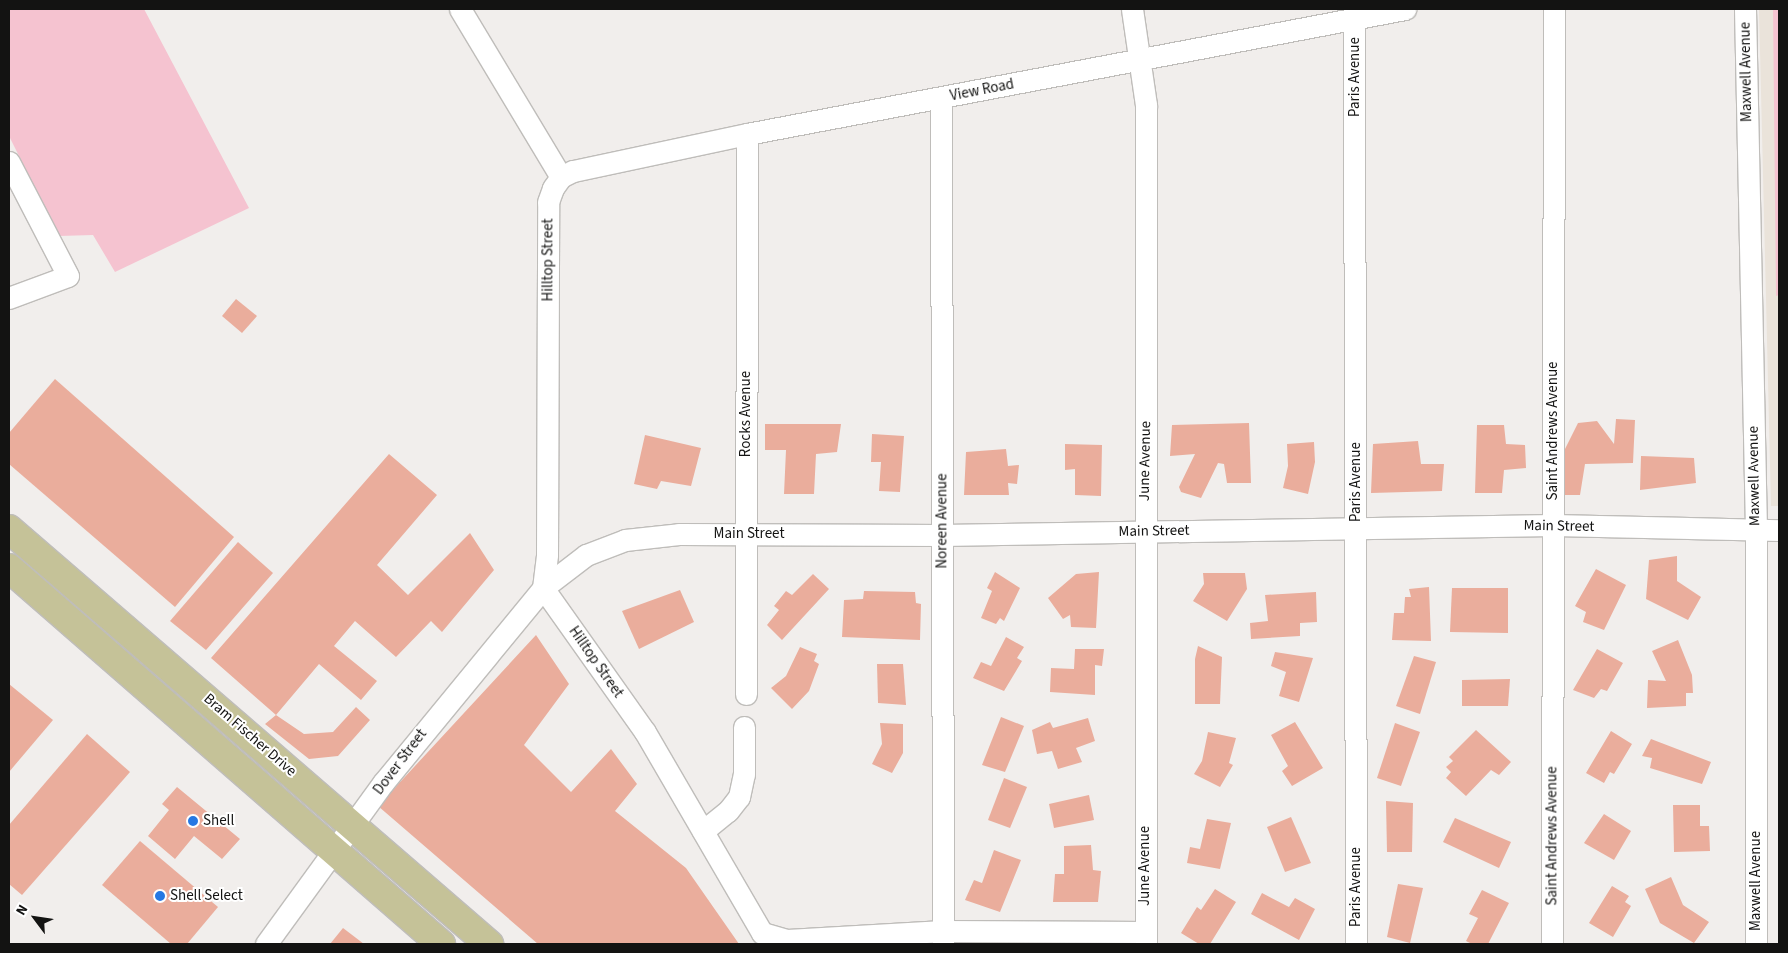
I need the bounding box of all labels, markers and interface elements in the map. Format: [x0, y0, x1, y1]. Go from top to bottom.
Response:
street label: Maxwell Avenue [1736, 22, 1756, 122]
street label: Paris Avenue [1346, 37, 1364, 117]
street label: View Road [948, 75, 1016, 105]
street label: Hilltop Street [539, 218, 557, 302]
street label: Saint Andrews Avenue [1544, 361, 1562, 501]
street label: Rocks Avenue [737, 371, 755, 457]
street label: June Avenue [1135, 421, 1155, 501]
street label: Maxwell Avenue [1744, 426, 1764, 526]
street label: Paris Avenue [1347, 442, 1365, 522]
street label: Noreen Avenue [933, 473, 951, 569]
street label: Main Street [1523, 516, 1595, 536]
street label: Main Street [1118, 521, 1190, 541]
street label: Main Street [714, 525, 784, 543]
street label: Hilltop Street [565, 623, 627, 701]
street label: Bram Fischer Drive [200, 690, 300, 780]
street label: Dover Street [369, 726, 431, 798]
street label: Saint Andrews Avenue [1543, 766, 1561, 906]
place label: Shell [203, 812, 234, 830]
marker: Shell [187, 815, 199, 827]
street label: June Avenue [1136, 826, 1154, 906]
street label: Maxwell Avenue [1747, 831, 1765, 931]
street label: Paris Avenue [1347, 847, 1365, 927]
place label: Shell Select [170, 887, 243, 905]
marker: Shell Select [154, 890, 166, 902]
north arrow [10, 893, 60, 943]
text: N [11, 901, 33, 919]

